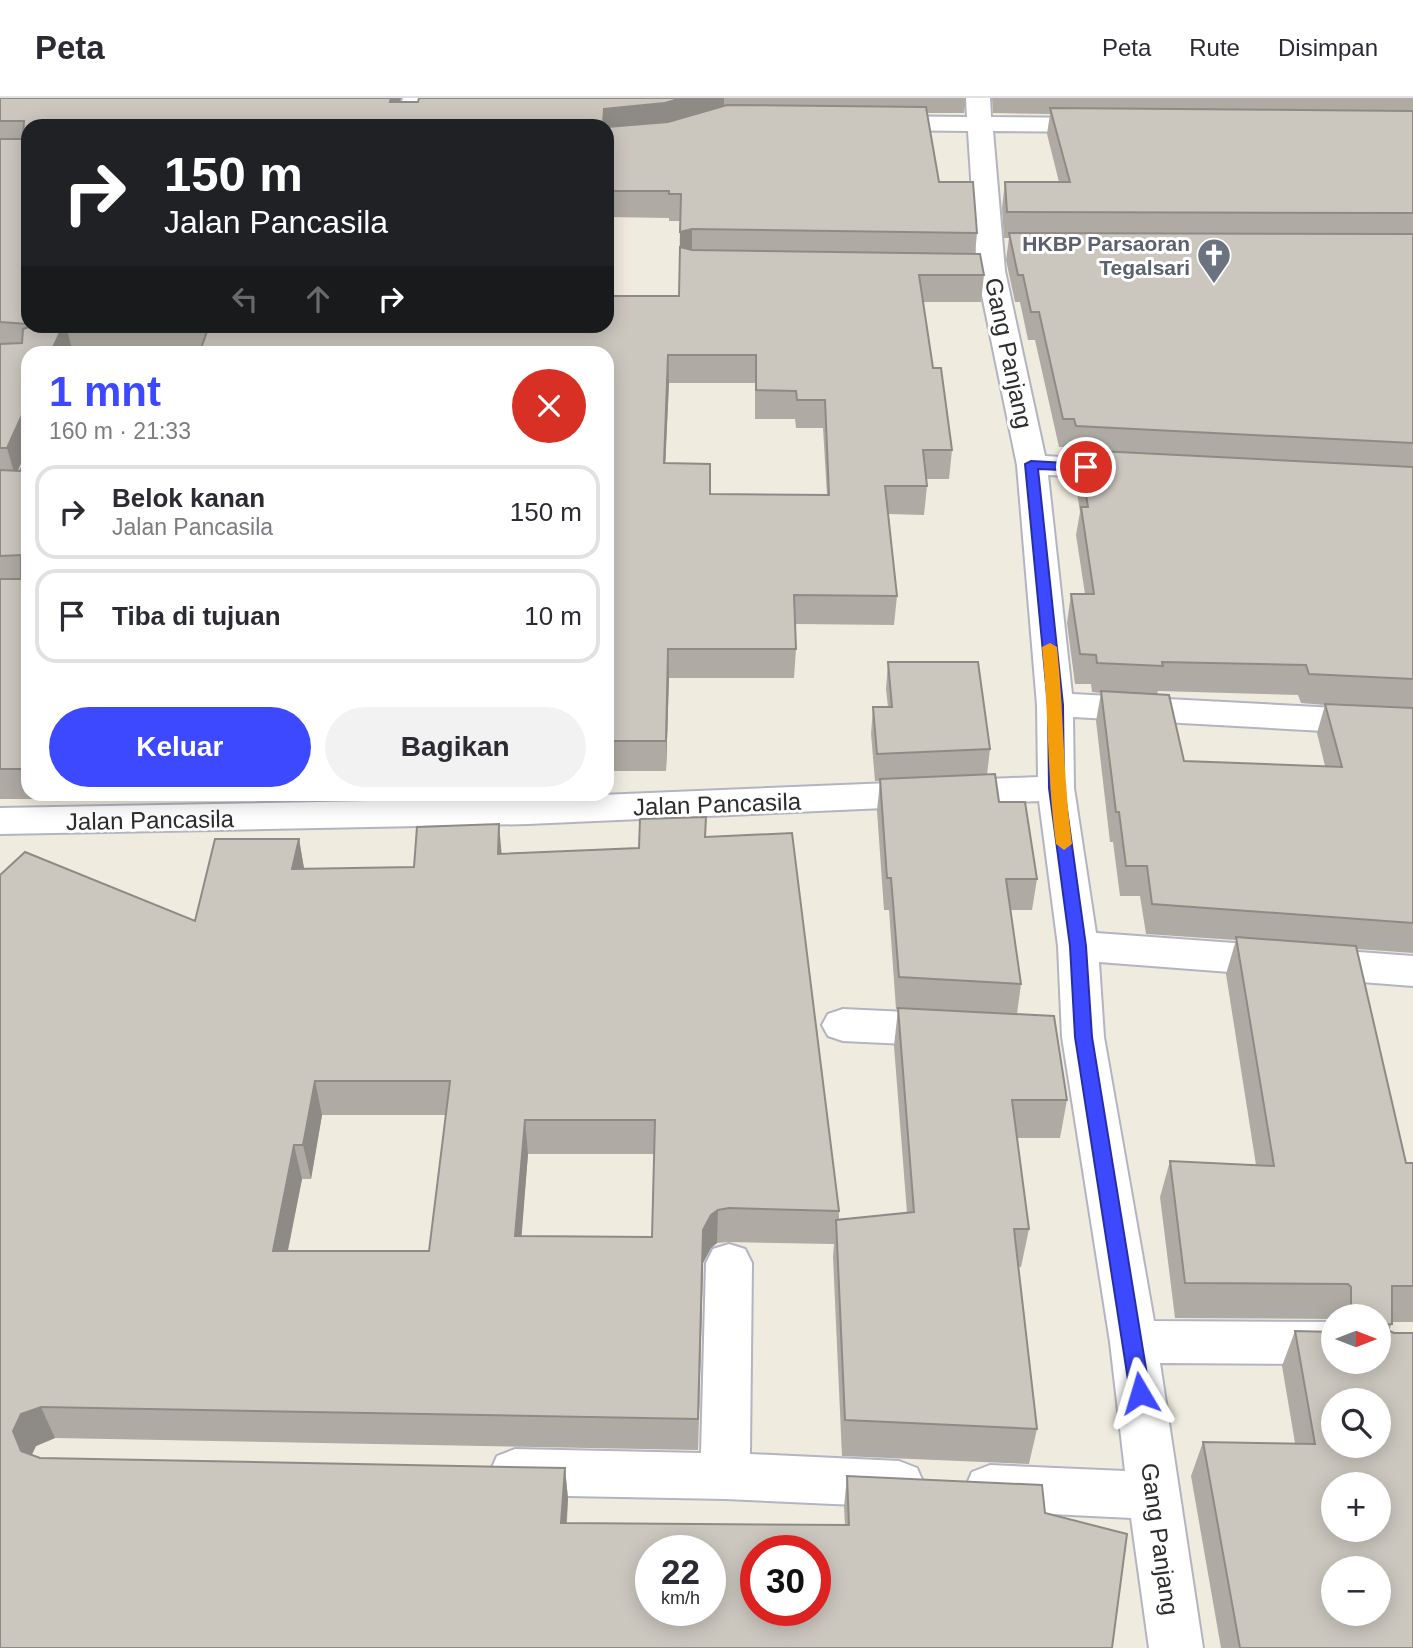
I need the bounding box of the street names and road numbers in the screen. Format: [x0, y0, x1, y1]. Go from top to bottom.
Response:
street label: Gang Panjang [980, 275, 1038, 431]
street label: Jalan Pancasila [633, 788, 802, 820]
street label: Jalan Pancasila [66, 805, 235, 835]
street label: Gang Panjang [1136, 1461, 1184, 1617]

